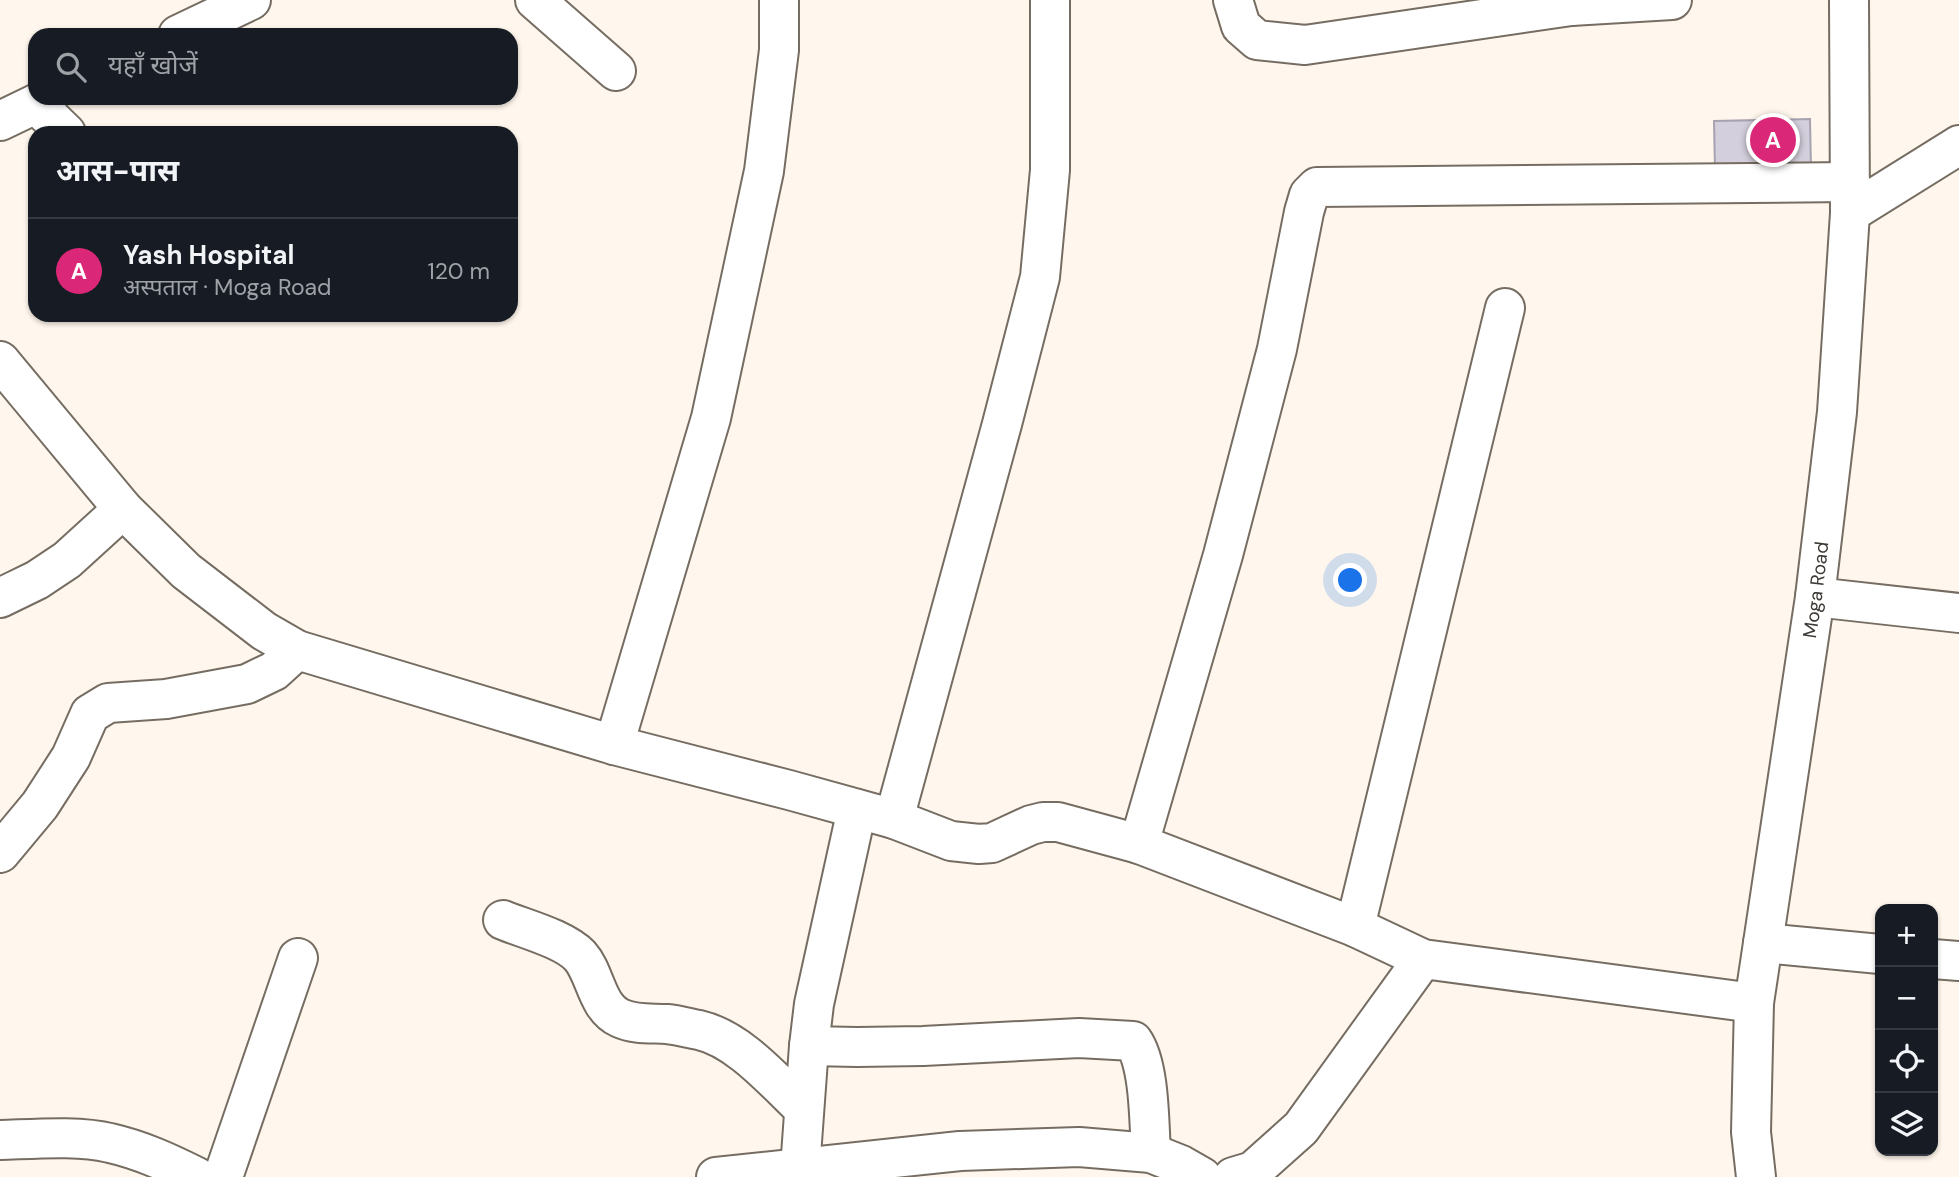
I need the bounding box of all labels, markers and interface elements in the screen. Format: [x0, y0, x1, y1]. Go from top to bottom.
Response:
search box [28, 28, 518, 105]
icon: search [52, 48, 90, 86]
text: यहाँ खोजें [108, 48, 198, 82]
pin: A [1750, 114, 1796, 166]
text: आस-पास [56, 151, 179, 190]
text: Yash Hospital [123, 238, 294, 272]
text: A [71, 256, 87, 286]
text: 120 m [427, 256, 490, 286]
text: अस्पताल · Moga Road [123, 272, 332, 302]
street label: Moga Road [1796, 540, 1834, 640]
your location [1333, 563, 1367, 597]
map controls [1875, 904, 1938, 1156]
button: + [1875, 904, 1938, 967]
button: − [1875, 967, 1938, 1030]
button: locate [1875, 1030, 1938, 1093]
button: layers [1875, 1093, 1938, 1156]

